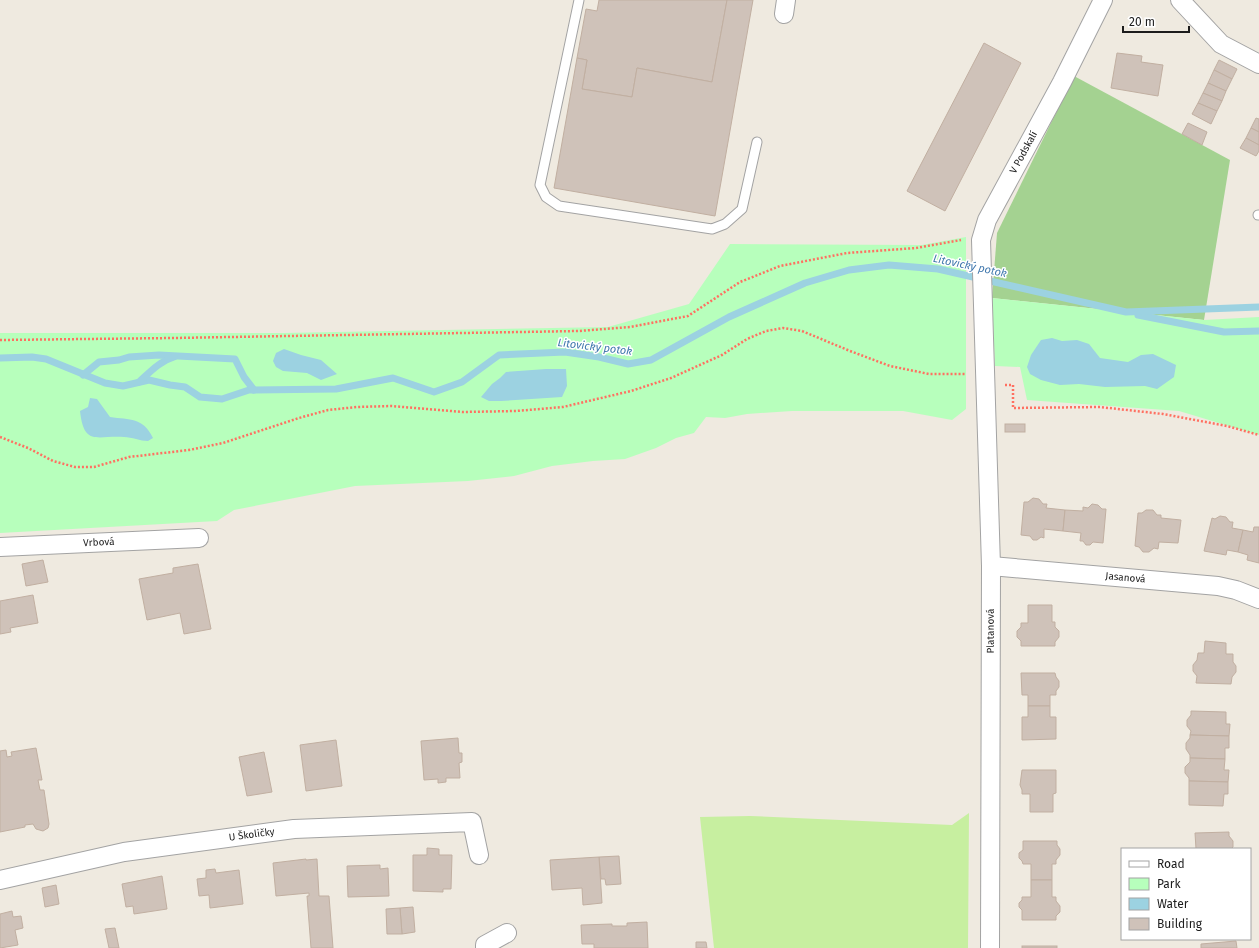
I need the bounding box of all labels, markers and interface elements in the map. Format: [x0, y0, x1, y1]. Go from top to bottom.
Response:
scale bar [1123, 8, 1189, 34]
text: 20 m [1129, 15, 1155, 29]
street label: V Podskalí [1007, 129, 1040, 176]
water label: Litovický potok [932, 252, 1008, 280]
water label: Litovický potok [557, 336, 633, 358]
street label: Vrbová [83, 536, 115, 549]
street label: Jasanová [1105, 570, 1146, 586]
street label: Platanová [985, 609, 997, 654]
street label: U Školičky [228, 826, 275, 844]
legend [1121, 848, 1251, 940]
text: Road [1157, 857, 1185, 871]
text: Park [1157, 877, 1181, 891]
text: Water [1157, 897, 1189, 911]
text: Building [1157, 917, 1203, 931]

